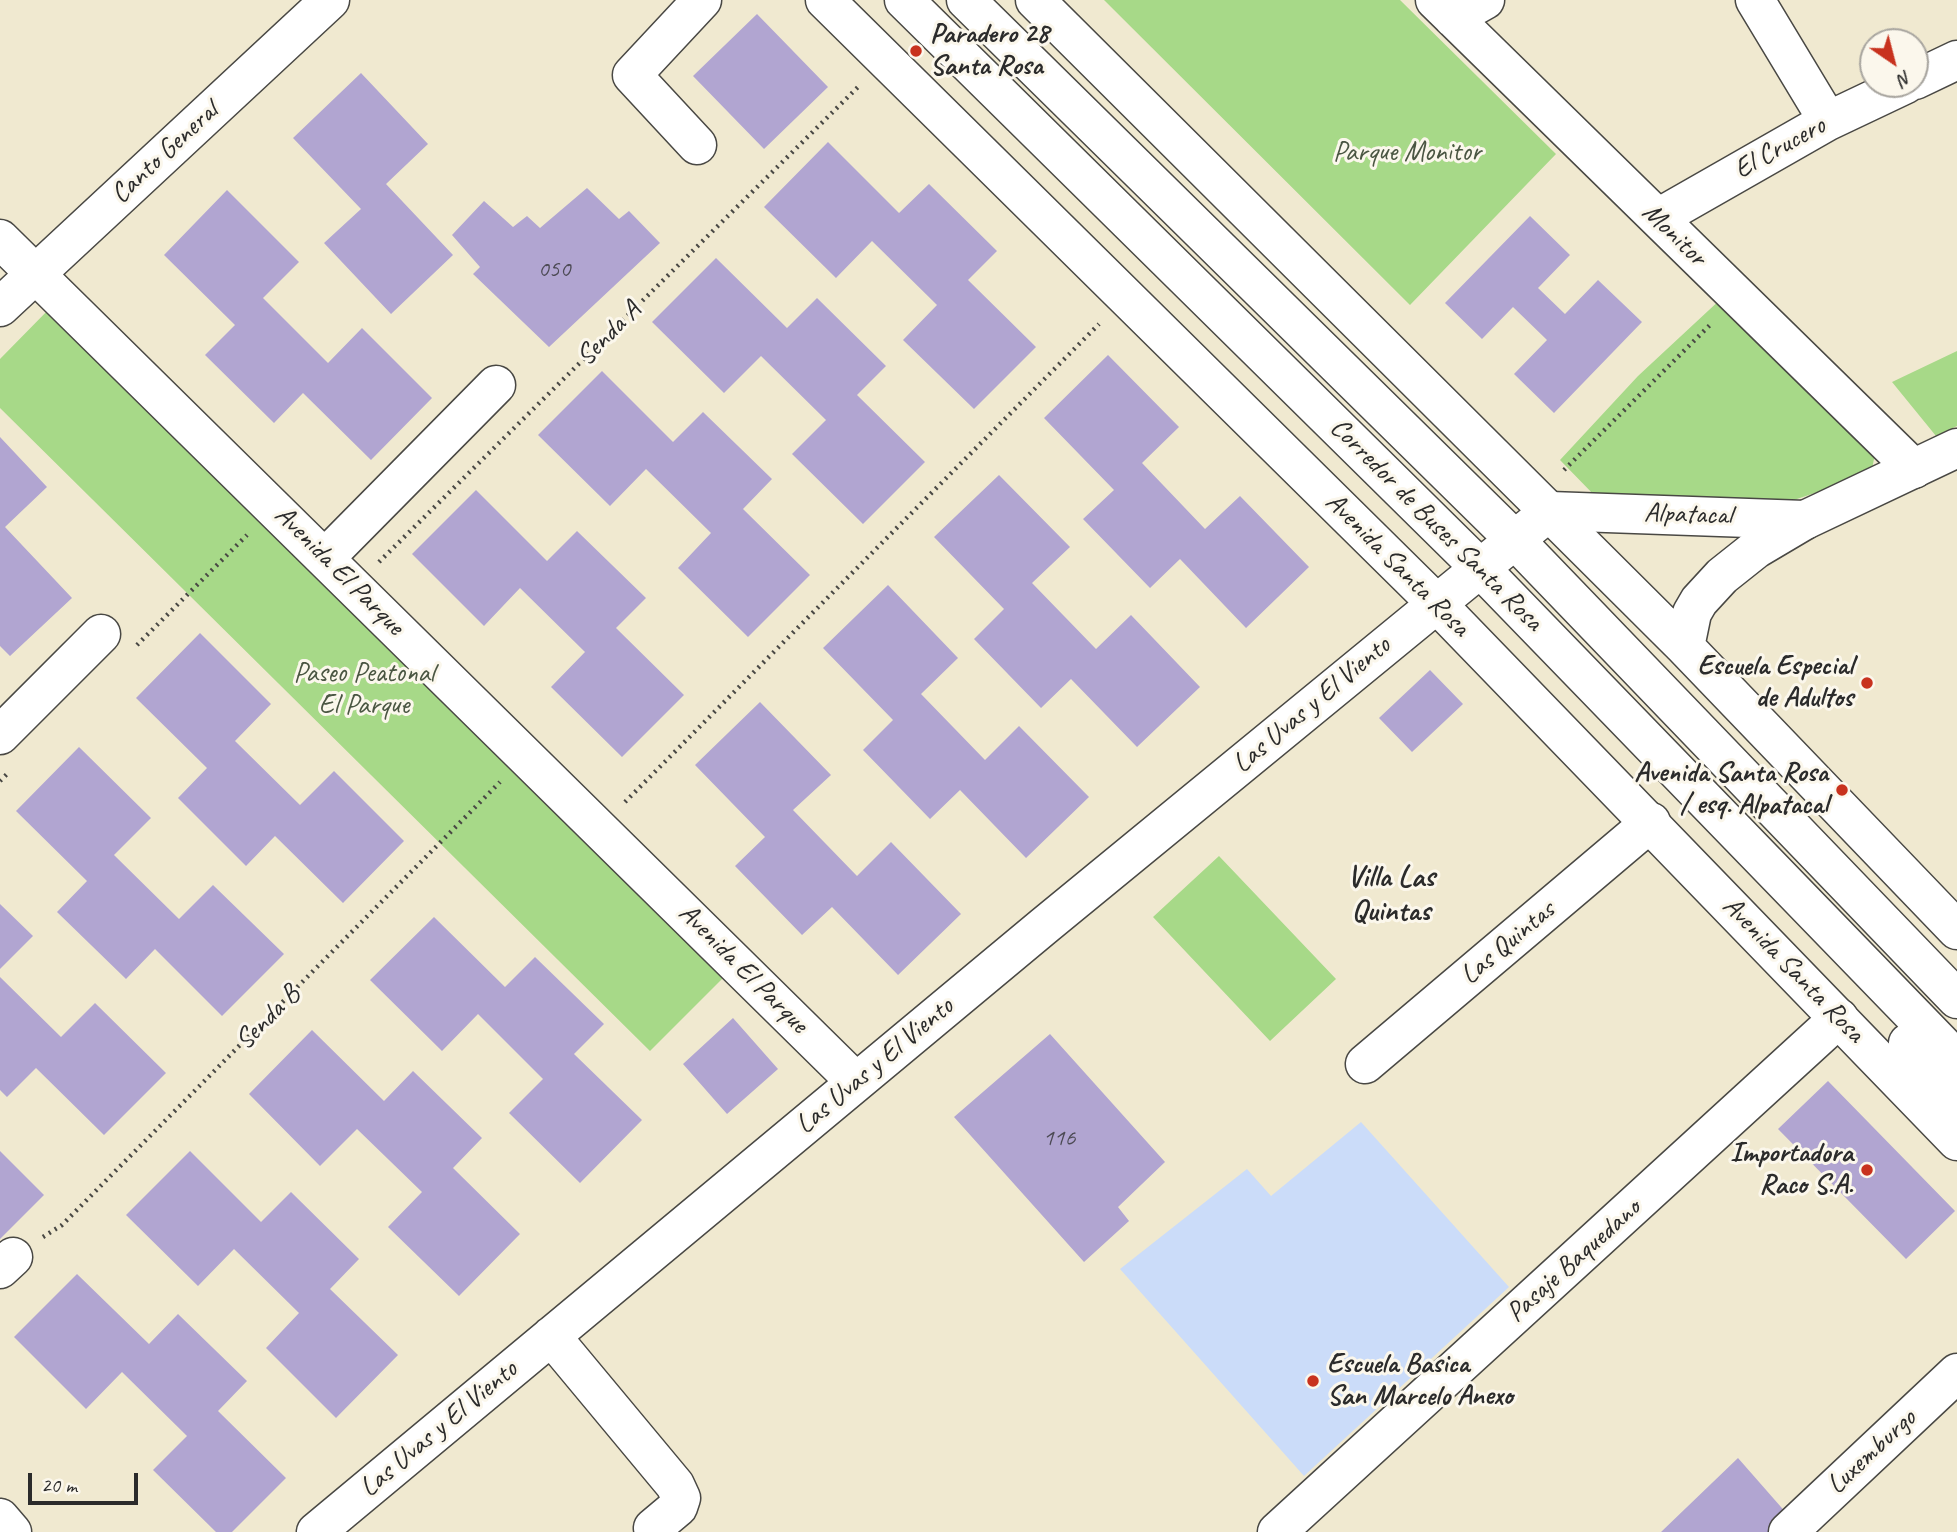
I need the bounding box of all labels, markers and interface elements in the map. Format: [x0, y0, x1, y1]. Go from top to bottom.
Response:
place label: Paradero 28 Santa Rosa [930, 18, 1049, 84]
north arrow [1859, 28, 1929, 98]
marker: Paradero 28 Santa Rosa [908, 43, 924, 59]
text: N [1893, 65, 1917, 92]
street label: Canto General [104, 95, 226, 211]
street label: El Crucero [1729, 109, 1831, 187]
park label: Parque Monitor [1333, 136, 1481, 170]
street label: Monitor [1635, 196, 1713, 274]
house number: 050 [538, 256, 570, 284]
street label: Senda A [570, 295, 648, 373]
street label: Corredor de Buses Santa Rosa [1322, 411, 1550, 639]
street label: Avenida Santa Rosa [1318, 486, 1476, 644]
street label: Alpatacal [1643, 497, 1733, 533]
street label: Avenida El Parque [267, 499, 411, 643]
street label: Las Uvas y El Viento [1226, 629, 1398, 781]
place label: Escuela Especial de Adultos [1697, 650, 1853, 716]
park label: Paseo Peatonal El Parque [294, 657, 434, 723]
marker: Escuela Especial de Adultos [1859, 675, 1875, 691]
place label: Avenida Santa Rosa / esq. Alpatacal [1634, 757, 1828, 823]
marker: Avenida Santa Rosa / esq. Alpatacal [1834, 782, 1850, 798]
district label: Villa Las Quintas [1347, 860, 1435, 930]
street label: Avenida Santa Rosa [1715, 890, 1871, 1050]
street label: Las Quintas [1454, 894, 1562, 992]
street label: Avenida El Parque [671, 897, 815, 1041]
street label: Senda B [228, 978, 308, 1058]
street label: Las Uvas y El Viento [789, 990, 961, 1142]
house number: 116 [1043, 1125, 1075, 1153]
place label: Importadora Raco S.A. [1730, 1137, 1853, 1203]
marker: Importadora Raco S.A. [1859, 1162, 1875, 1178]
street label: Pasaje Baquedano [1500, 1192, 1648, 1330]
place label: Escuela Basica San Marcelo Anexo [1327, 1348, 1513, 1414]
street label: Las Uvas y El Viento [353, 1353, 525, 1505]
marker: Escuela Basica San Marcelo Anexo [1305, 1373, 1321, 1389]
street label: Luxemburgo [1820, 1402, 1924, 1502]
scale bar [32, 1458, 142, 1502]
text: 20 m [41, 1472, 77, 1498]

